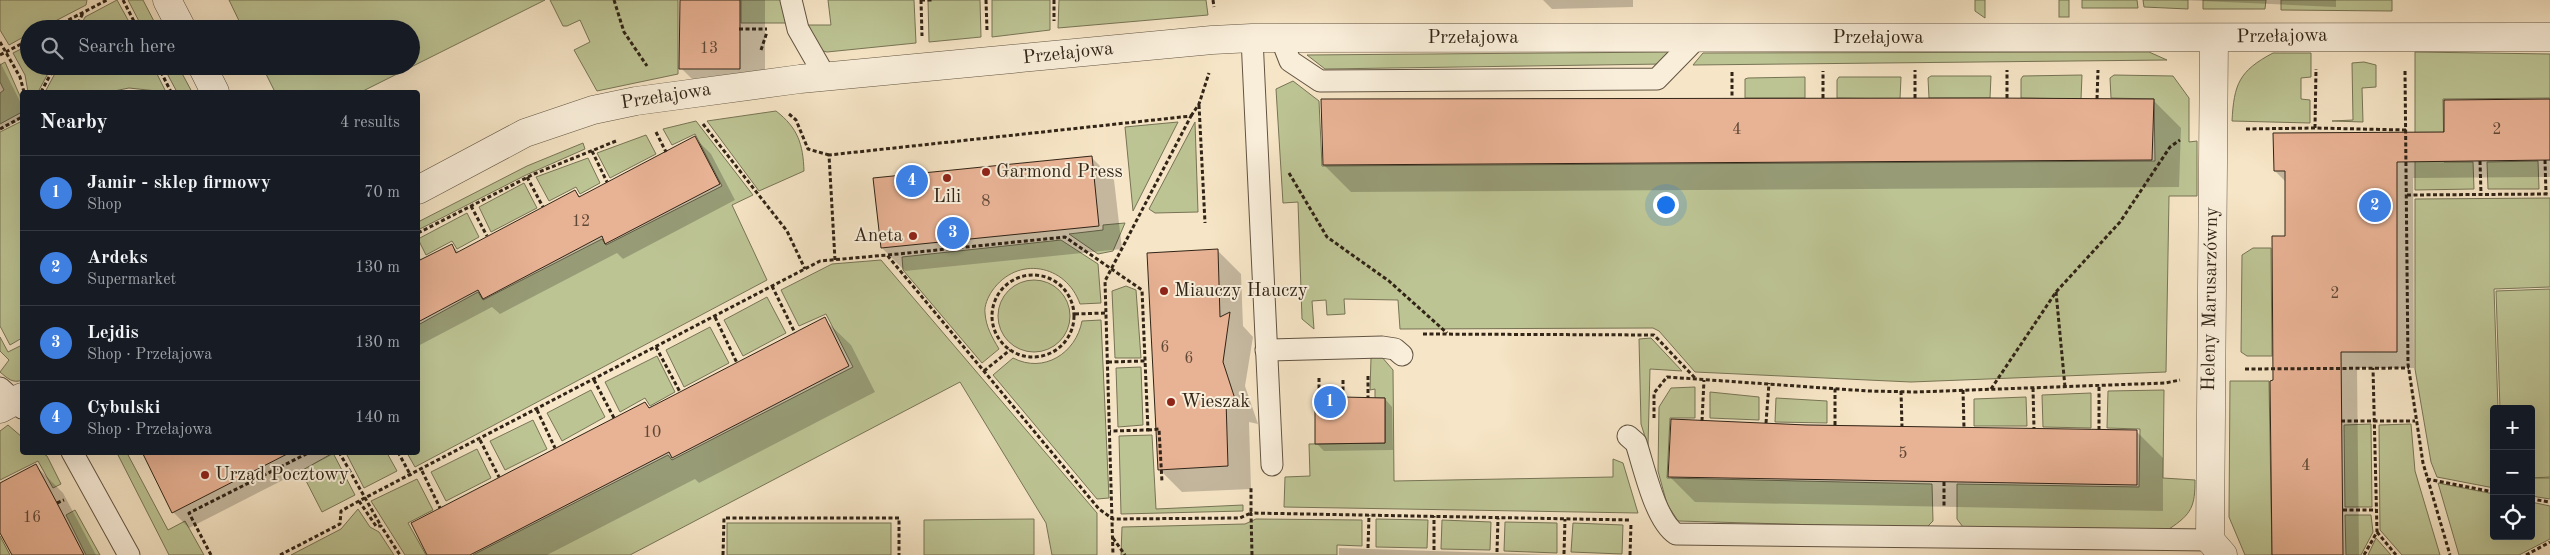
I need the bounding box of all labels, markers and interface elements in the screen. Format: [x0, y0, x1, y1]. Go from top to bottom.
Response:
search box [20, 20, 420, 75]
street label: Przełajowa [2236, 27, 2328, 47]
street label: Przełajowa [1427, 29, 1519, 48]
street label: Przełajowa [1832, 29, 1924, 48]
icon: search [38, 34, 66, 62]
text: Search here [78, 38, 175, 57]
street label: Przełajowa [1022, 40, 1115, 68]
house number: 13 [700, 41, 718, 57]
street label: Przełajowa [619, 80, 713, 114]
text: Nearby [40, 112, 108, 133]
text: 4 results [340, 115, 400, 131]
house number: 4 [1732, 122, 1742, 138]
house number: 2 [2492, 122, 2502, 138]
pin: 4 [896, 162, 928, 200]
place label: Garmond Press [996, 163, 1123, 182]
marker: Garmond Press [980, 166, 992, 178]
marker: Lili [941, 172, 953, 184]
text: Jamir - sklep firmowy [87, 174, 271, 193]
text: 1 [51, 185, 61, 201]
text: 70 m [364, 185, 400, 201]
pin: 2 [2359, 187, 2391, 225]
place label: Lili [933, 188, 961, 207]
your location [1653, 192, 1679, 218]
house number: 8 [981, 194, 991, 210]
text: Shop [87, 197, 122, 213]
street label: Heleny Marusarzówny [2200, 207, 2222, 391]
house number: 12 [572, 214, 590, 230]
pin: 3 [937, 214, 969, 252]
place label: Aneta [853, 227, 904, 246]
marker: Aneta [907, 230, 919, 242]
text: Ardeks [87, 249, 148, 268]
text: 2 [51, 260, 61, 276]
text: 130 m [355, 260, 400, 276]
text: Supermarket [87, 272, 176, 288]
place label: Miauczy Hauczy [1174, 282, 1308, 301]
marker: Miauczy Hauczy [1158, 285, 1170, 297]
house number: 2 [2330, 286, 2340, 302]
text: Lejdis [87, 324, 139, 343]
text: 3 [51, 335, 61, 351]
text: 130 m [355, 335, 400, 351]
house number: 6 [1160, 340, 1170, 356]
text: Shop · Przełajowa [87, 347, 212, 363]
house number: 6 [1184, 351, 1194, 367]
pin: 1 [1314, 383, 1346, 421]
place label: Wieszak [1181, 393, 1250, 412]
marker: Wieszak [1165, 396, 1177, 408]
text: Cybulski [87, 399, 160, 418]
map controls [2490, 405, 2535, 540]
button: + [2490, 405, 2535, 450]
text: 4 [51, 410, 61, 426]
text: 140 m [355, 410, 400, 426]
text: Shop · Przełajowa [87, 422, 212, 438]
house number: 10 [643, 425, 661, 441]
house number: 5 [1898, 446, 1908, 462]
button: − [2490, 450, 2535, 495]
house number: 4 [2301, 458, 2311, 474]
place label: Urząd Pocztowy [215, 466, 349, 485]
marker: Urząd Pocztowy [199, 469, 211, 481]
button: locate [2490, 495, 2535, 540]
house number: 16 [23, 510, 41, 526]

